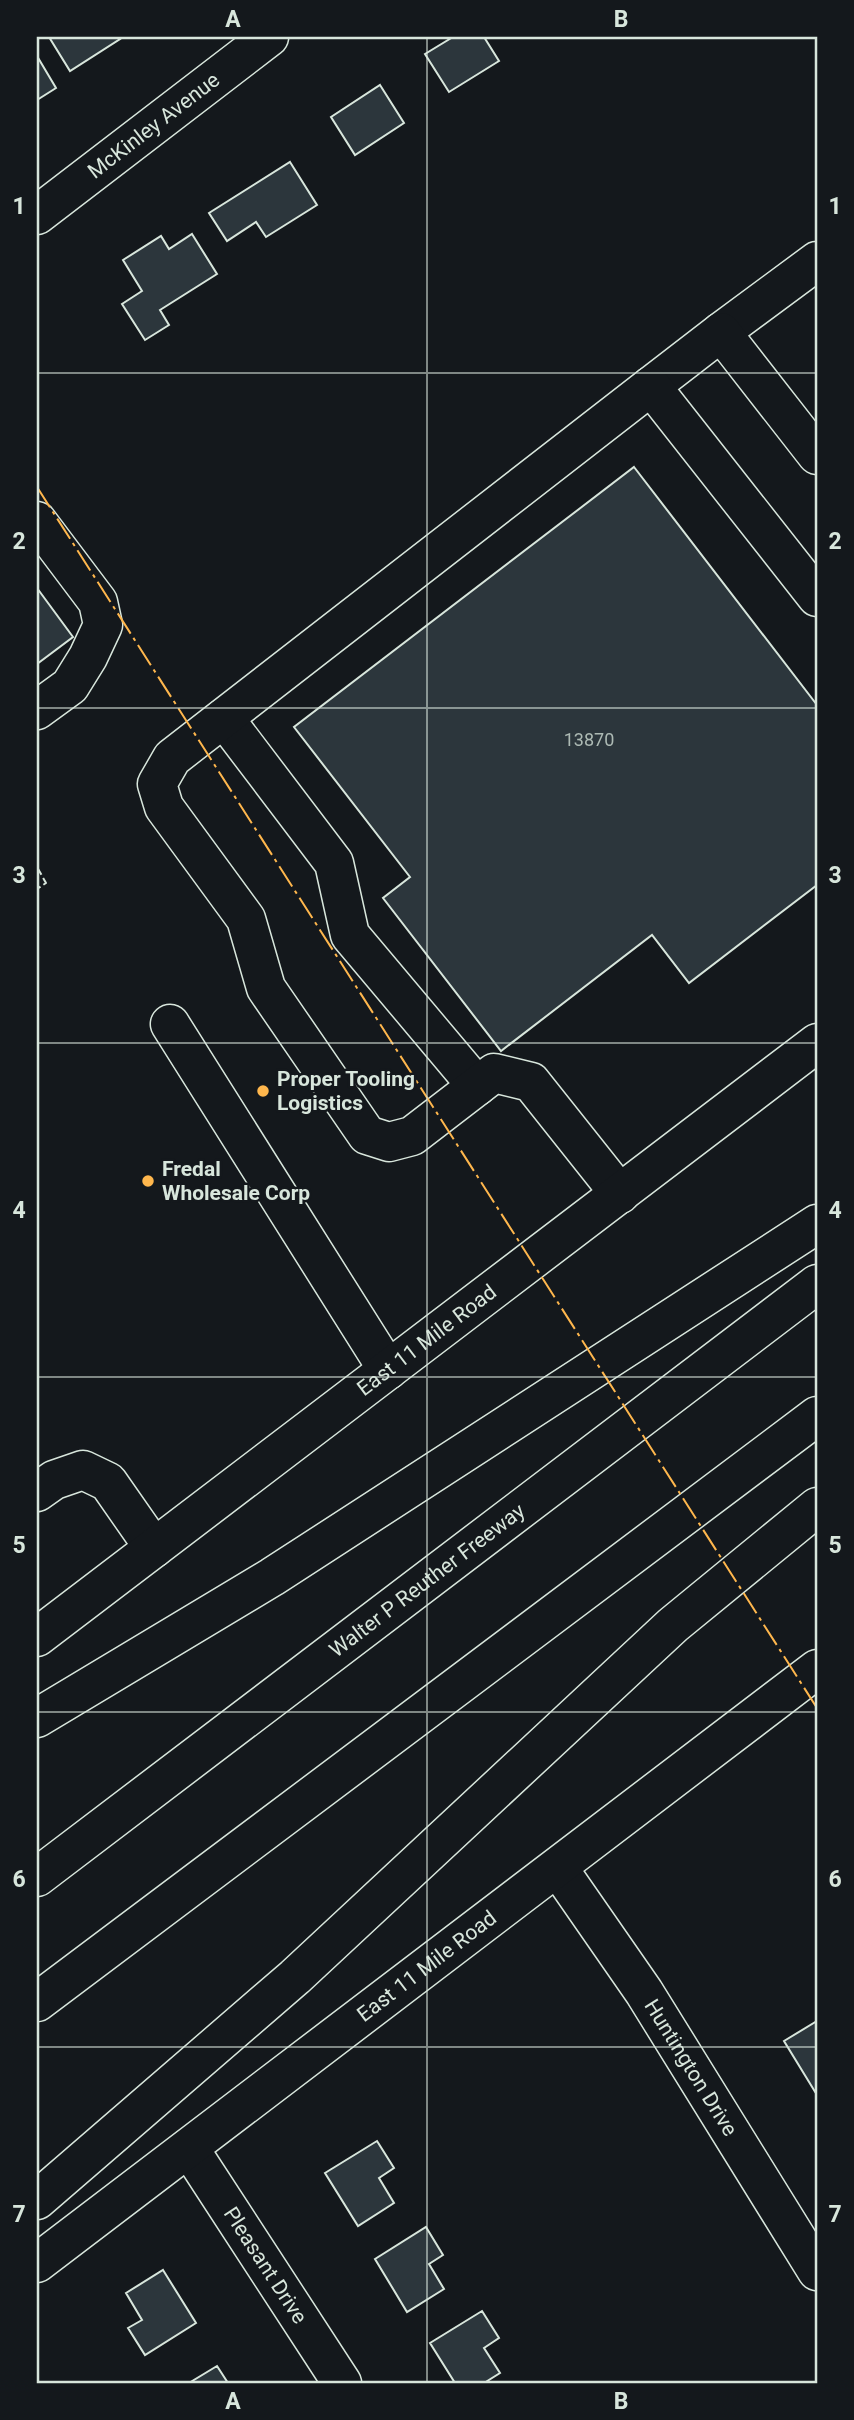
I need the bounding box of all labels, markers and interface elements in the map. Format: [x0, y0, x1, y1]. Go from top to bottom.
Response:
text: A [225, 6, 241, 33]
text: B [614, 6, 628, 33]
street label: McKinley Avenue [83, 68, 224, 184]
text: 1 [12, 193, 26, 220]
text: 1 [828, 193, 842, 220]
text: 2 [12, 528, 26, 555]
text: 2 [828, 528, 842, 555]
house number: 13870 [564, 729, 614, 750]
text: 3 [12, 862, 26, 889]
text: 3 [828, 862, 842, 889]
place label: Proper Tooling Logistics [277, 1067, 415, 1115]
marker: Proper Tooling Logistics [255, 1083, 271, 1099]
place label: Fredal Wholesale Corp [162, 1157, 310, 1205]
marker: Fredal Wholesale Corp [140, 1173, 156, 1189]
text: 4 [12, 1197, 26, 1224]
text: 4 [828, 1197, 842, 1224]
street label: East 11 Mile Road [353, 1280, 501, 1401]
street label: Walter P Reuther Freeway [325, 1499, 529, 1662]
text: 5 [12, 1532, 26, 1559]
text: 5 [828, 1532, 842, 1559]
text: 6 [12, 1866, 26, 1893]
text: 6 [828, 1866, 842, 1893]
street label: East 11 Mile Road [353, 1906, 501, 2027]
street label: Huntington Drive [640, 1995, 742, 2140]
text: 7 [12, 2201, 26, 2228]
text: 7 [828, 2201, 842, 2228]
street label: Pleasant Drive [219, 2203, 312, 2328]
text: A [225, 2388, 241, 2415]
text: B [614, 2388, 628, 2415]

